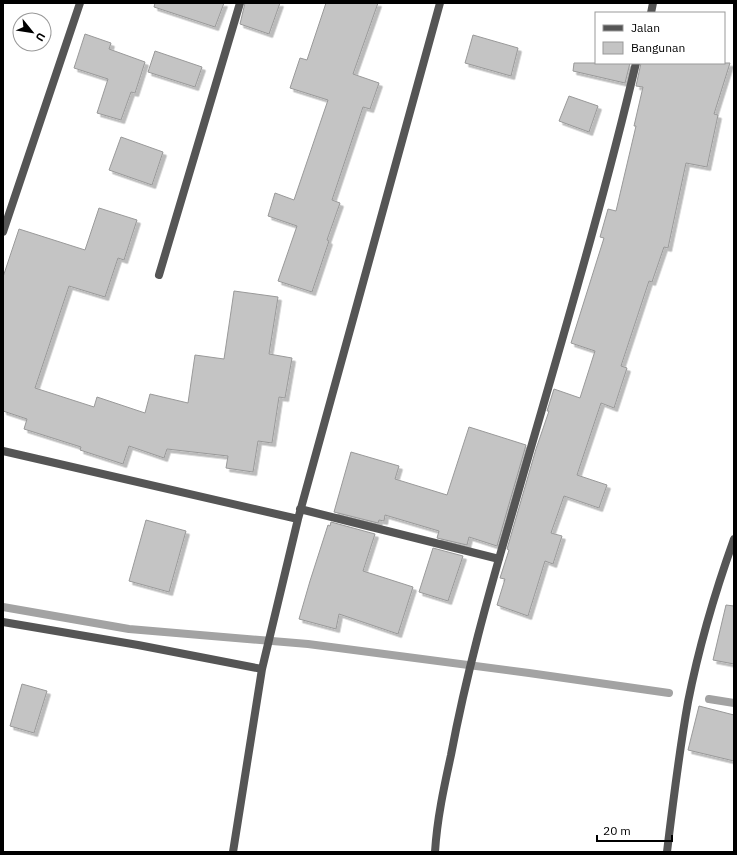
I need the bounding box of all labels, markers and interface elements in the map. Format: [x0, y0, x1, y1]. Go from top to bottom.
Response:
north arrow [12, 12, 52, 52]
legend [595, 12, 725, 64]
text: Jalan [631, 20, 660, 35]
text: U [33, 30, 49, 44]
text: Bangunan [631, 40, 685, 55]
scale bar [597, 817, 672, 843]
text: 20 m [603, 823, 631, 838]

